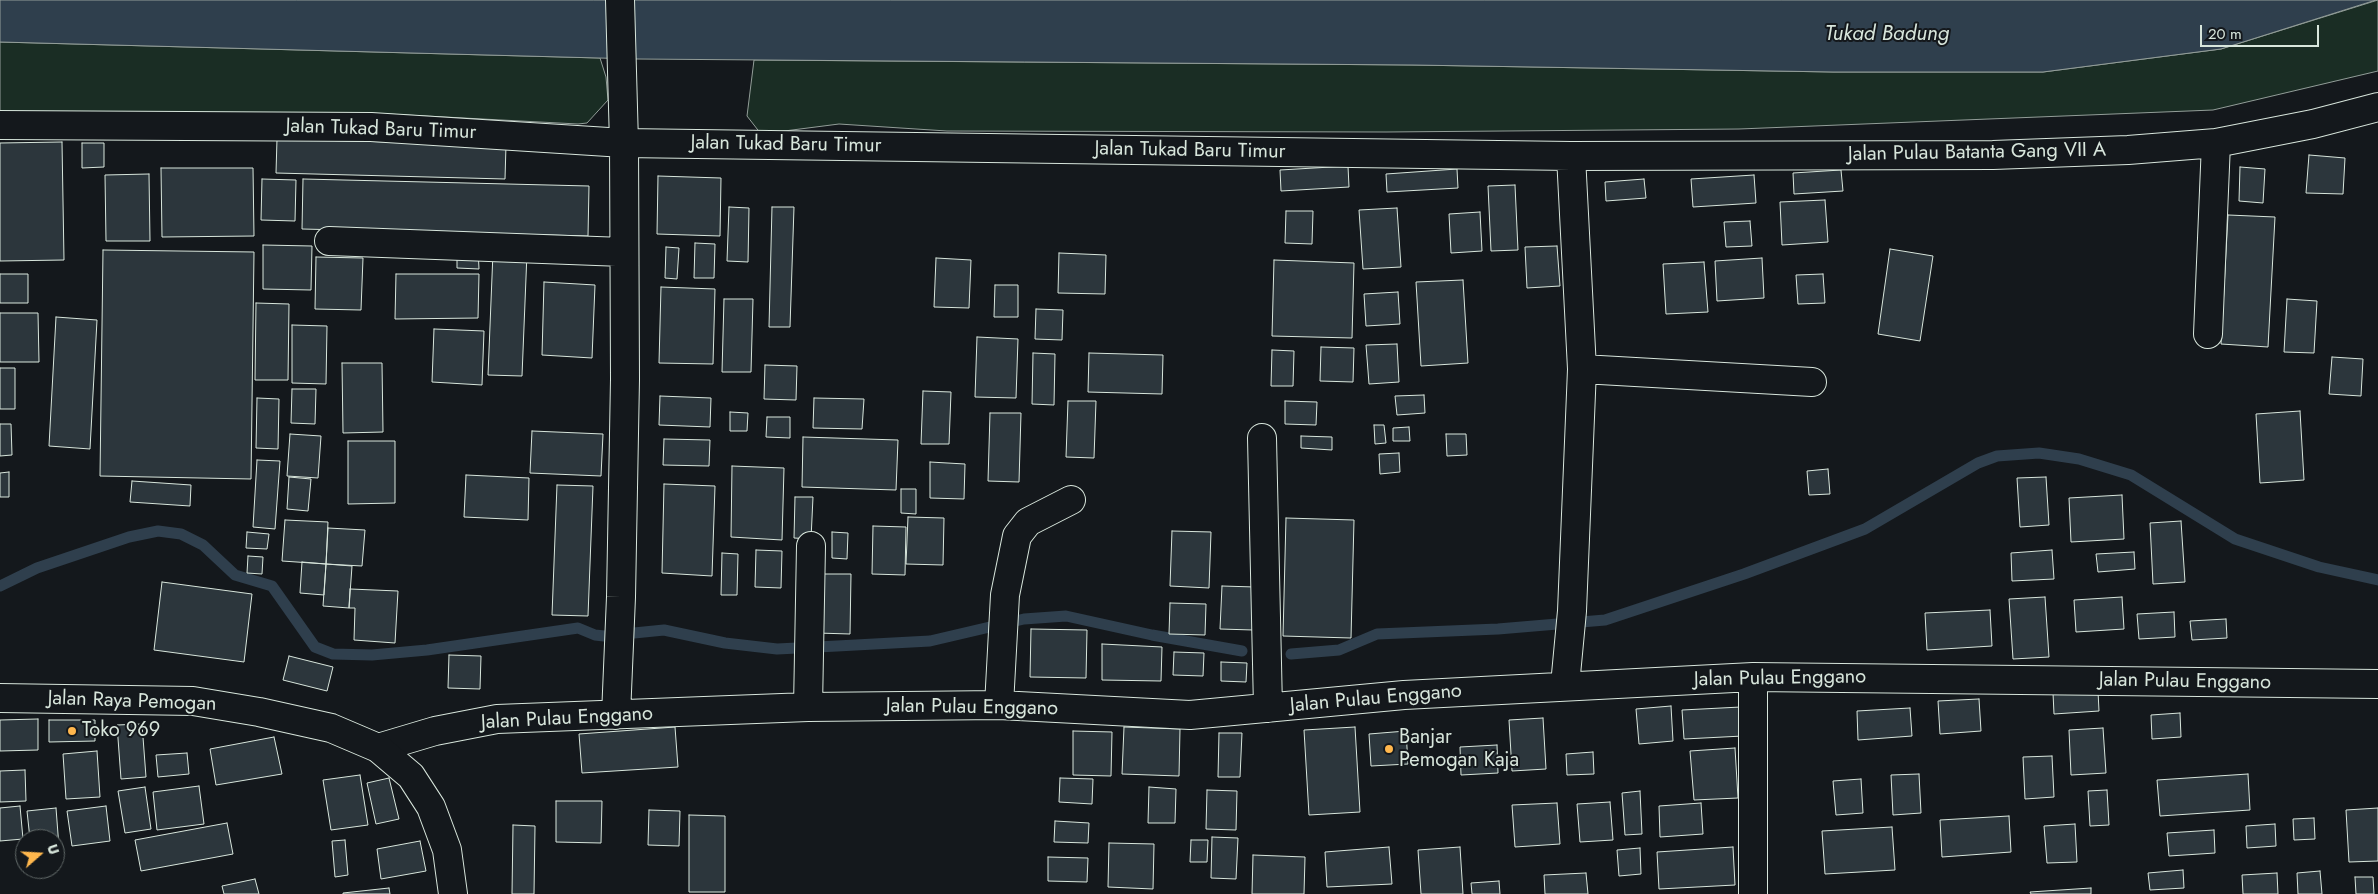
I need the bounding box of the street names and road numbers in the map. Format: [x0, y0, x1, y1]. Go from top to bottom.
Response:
street label: Jalan Tukad Baru Timur [285, 115, 477, 145]
street label: Jalan Tukad Baru Timur [690, 131, 882, 159]
street label: Jalan Tukad Baru Timur [1094, 137, 1286, 165]
street label: Jalan Pulau Batanta Gang VII A [1848, 139, 2106, 167]
street label: Jalan Pulau Enggano [1694, 665, 1866, 693]
street label: Jalan Pulau Enggano [2099, 668, 2271, 696]
street label: Jalan Pulau Enggano [1289, 680, 1463, 718]
street label: Jalan Raya Pemogan [47, 687, 217, 717]
street label: Jalan Pulau Enggano [886, 694, 1058, 722]
street label: Jalan Pulau Enggano [480, 703, 654, 735]

